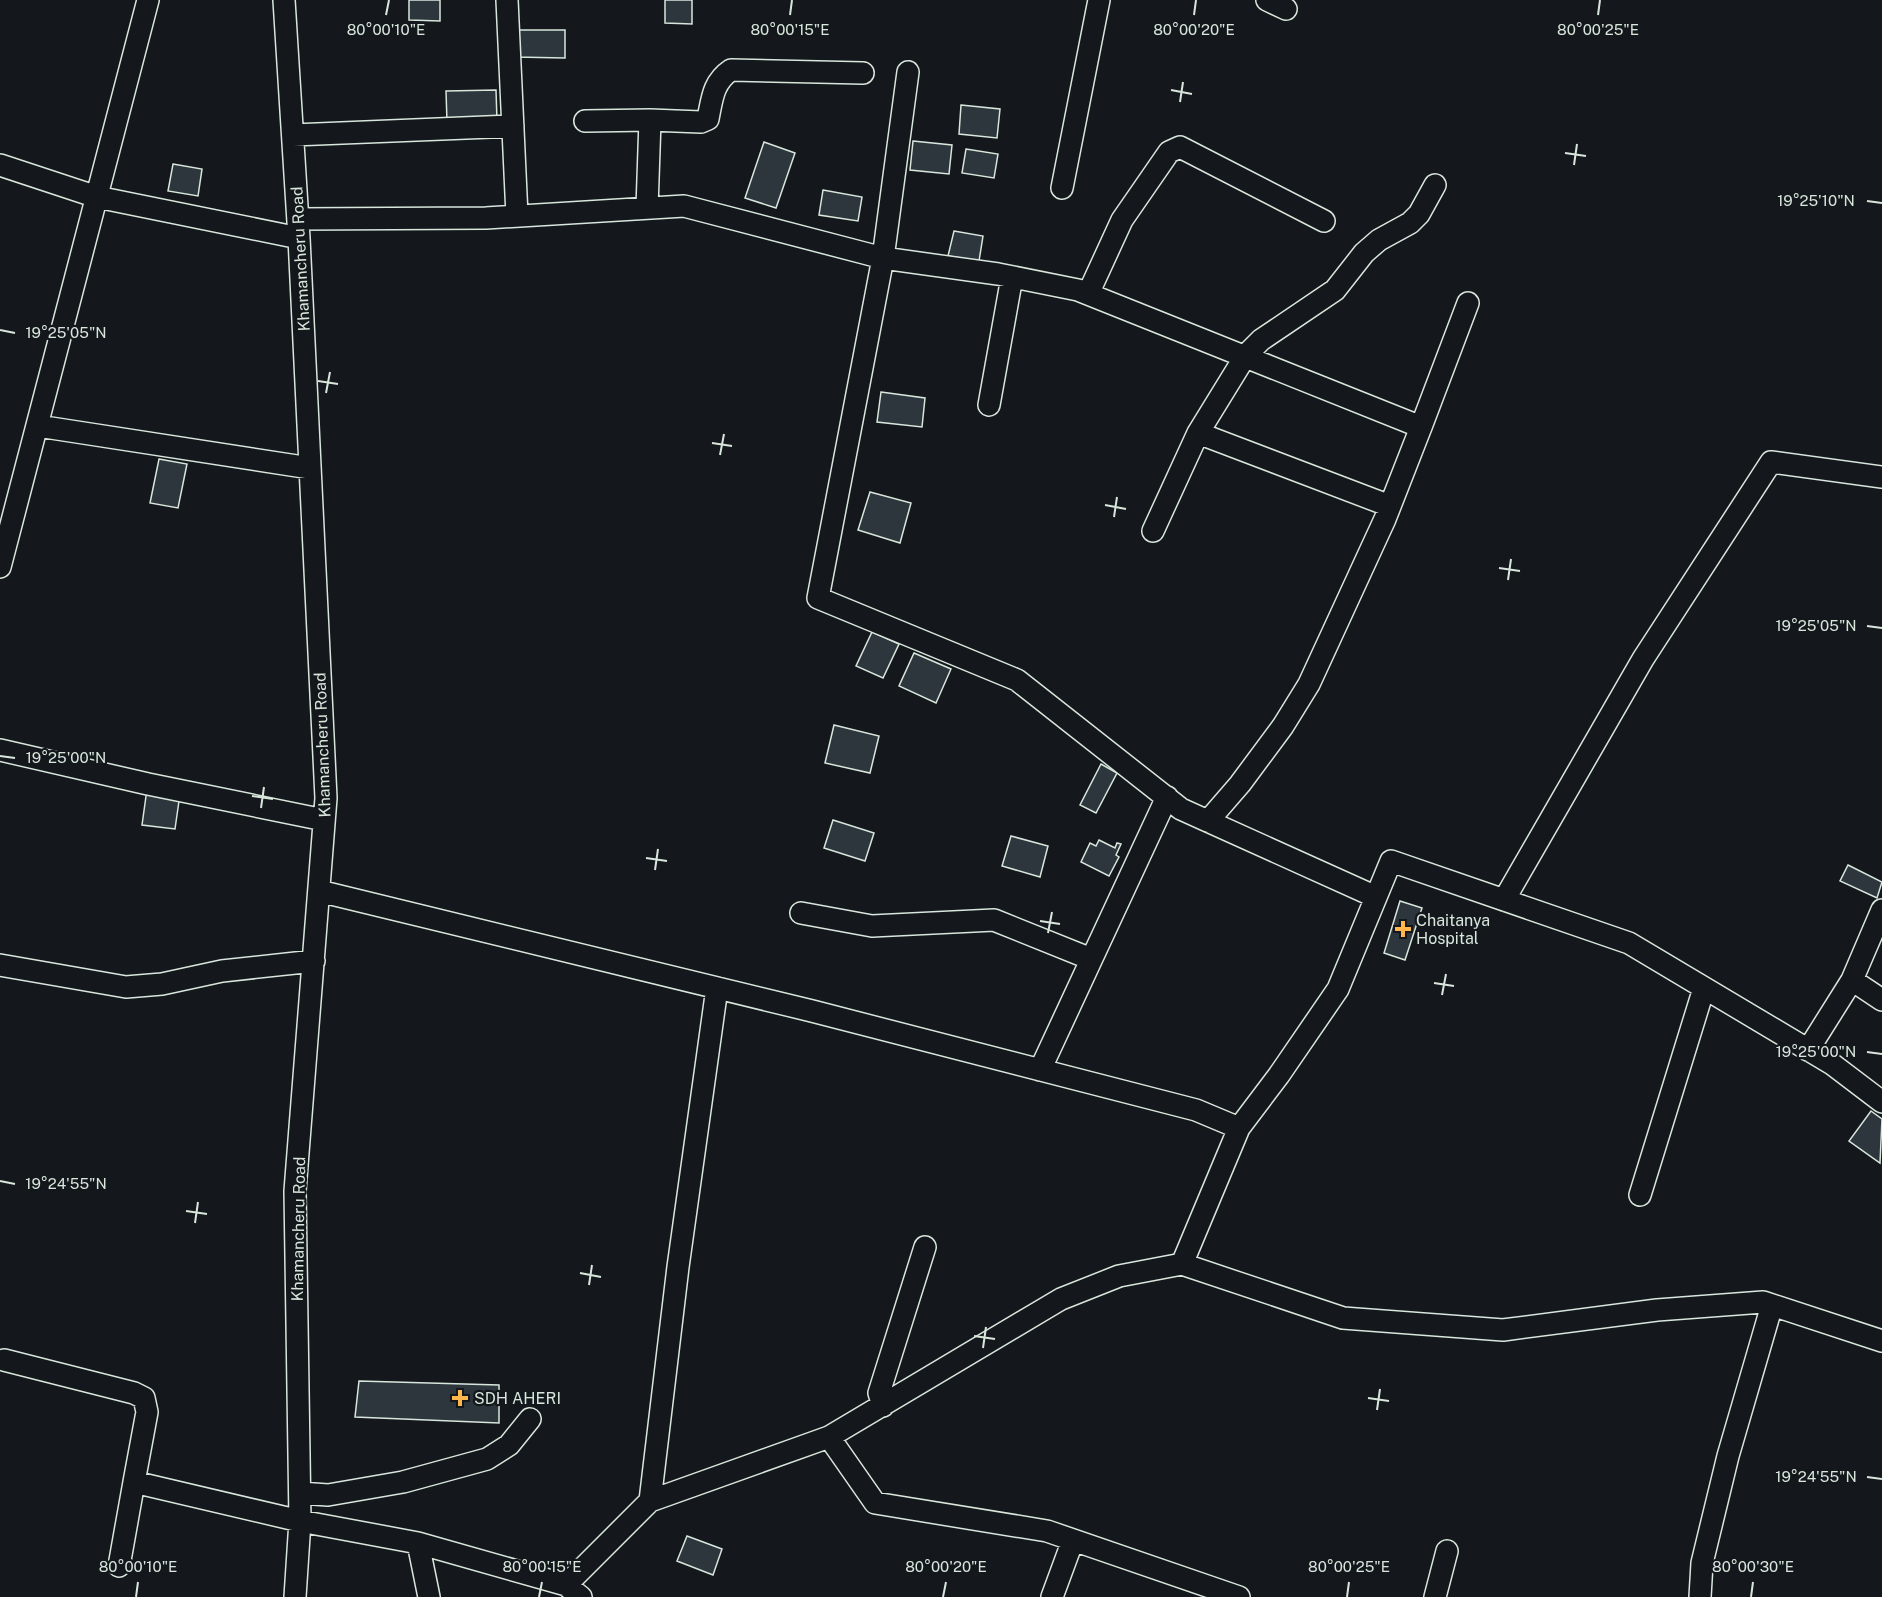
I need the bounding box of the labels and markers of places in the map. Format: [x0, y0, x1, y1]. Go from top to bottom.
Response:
place label: Chaitanya Hospital [1416, 911, 1490, 948]
marker: Chaitanya Hospital [1394, 920, 1412, 938]
marker: SDH AHERI [451, 1389, 469, 1407]
place label: SDH AHERI [474, 1389, 561, 1408]

